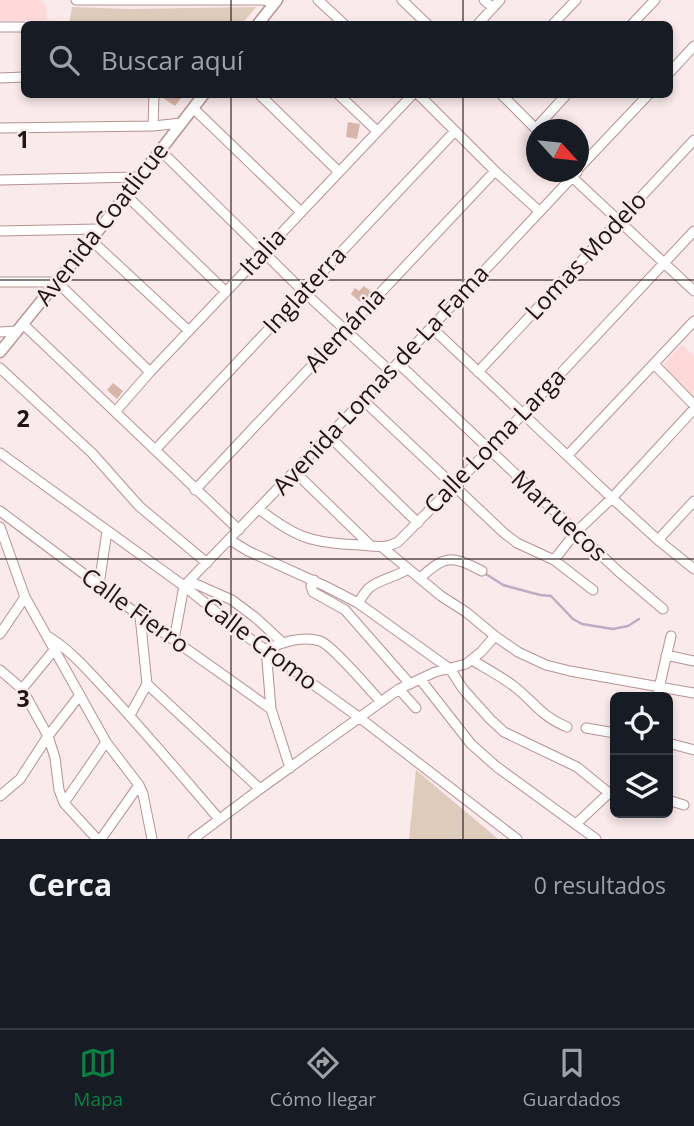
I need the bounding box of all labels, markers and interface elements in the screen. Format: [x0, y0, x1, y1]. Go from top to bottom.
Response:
search box [21, 21, 673, 98]
icon: search [45, 41, 83, 79]
text: Buscar aquí [101, 42, 243, 78]
north arrow [526, 119, 589, 182]
text: 1 [16, 123, 30, 155]
street label: Avenida Coatlicue [27, 135, 175, 312]
street label: Lomas Modelo [517, 183, 653, 327]
street label: Italia [231, 220, 292, 282]
street label: Inglaterra [255, 238, 353, 340]
street label: Avenida Lomas de La Fama [264, 257, 496, 501]
street label: Alemánia [296, 280, 392, 378]
street label: Calle Loma Larga [416, 360, 572, 520]
text: 2 [16, 402, 30, 434]
street label: Marruecos [505, 462, 615, 568]
street label: Calle Fierro [75, 559, 197, 660]
street label: Calle Cromo [197, 589, 325, 697]
text: 3 [16, 682, 30, 714]
map controls [610, 692, 673, 818]
button: locate [610, 692, 673, 755]
button: layers [610, 755, 673, 818]
text: Cerca [28, 864, 112, 905]
text: 0 resultados [534, 869, 666, 901]
tab: Mapa [73, 1044, 123, 1112]
tab: Cómo llegar [270, 1044, 376, 1112]
tab: Guardados [523, 1044, 621, 1112]

